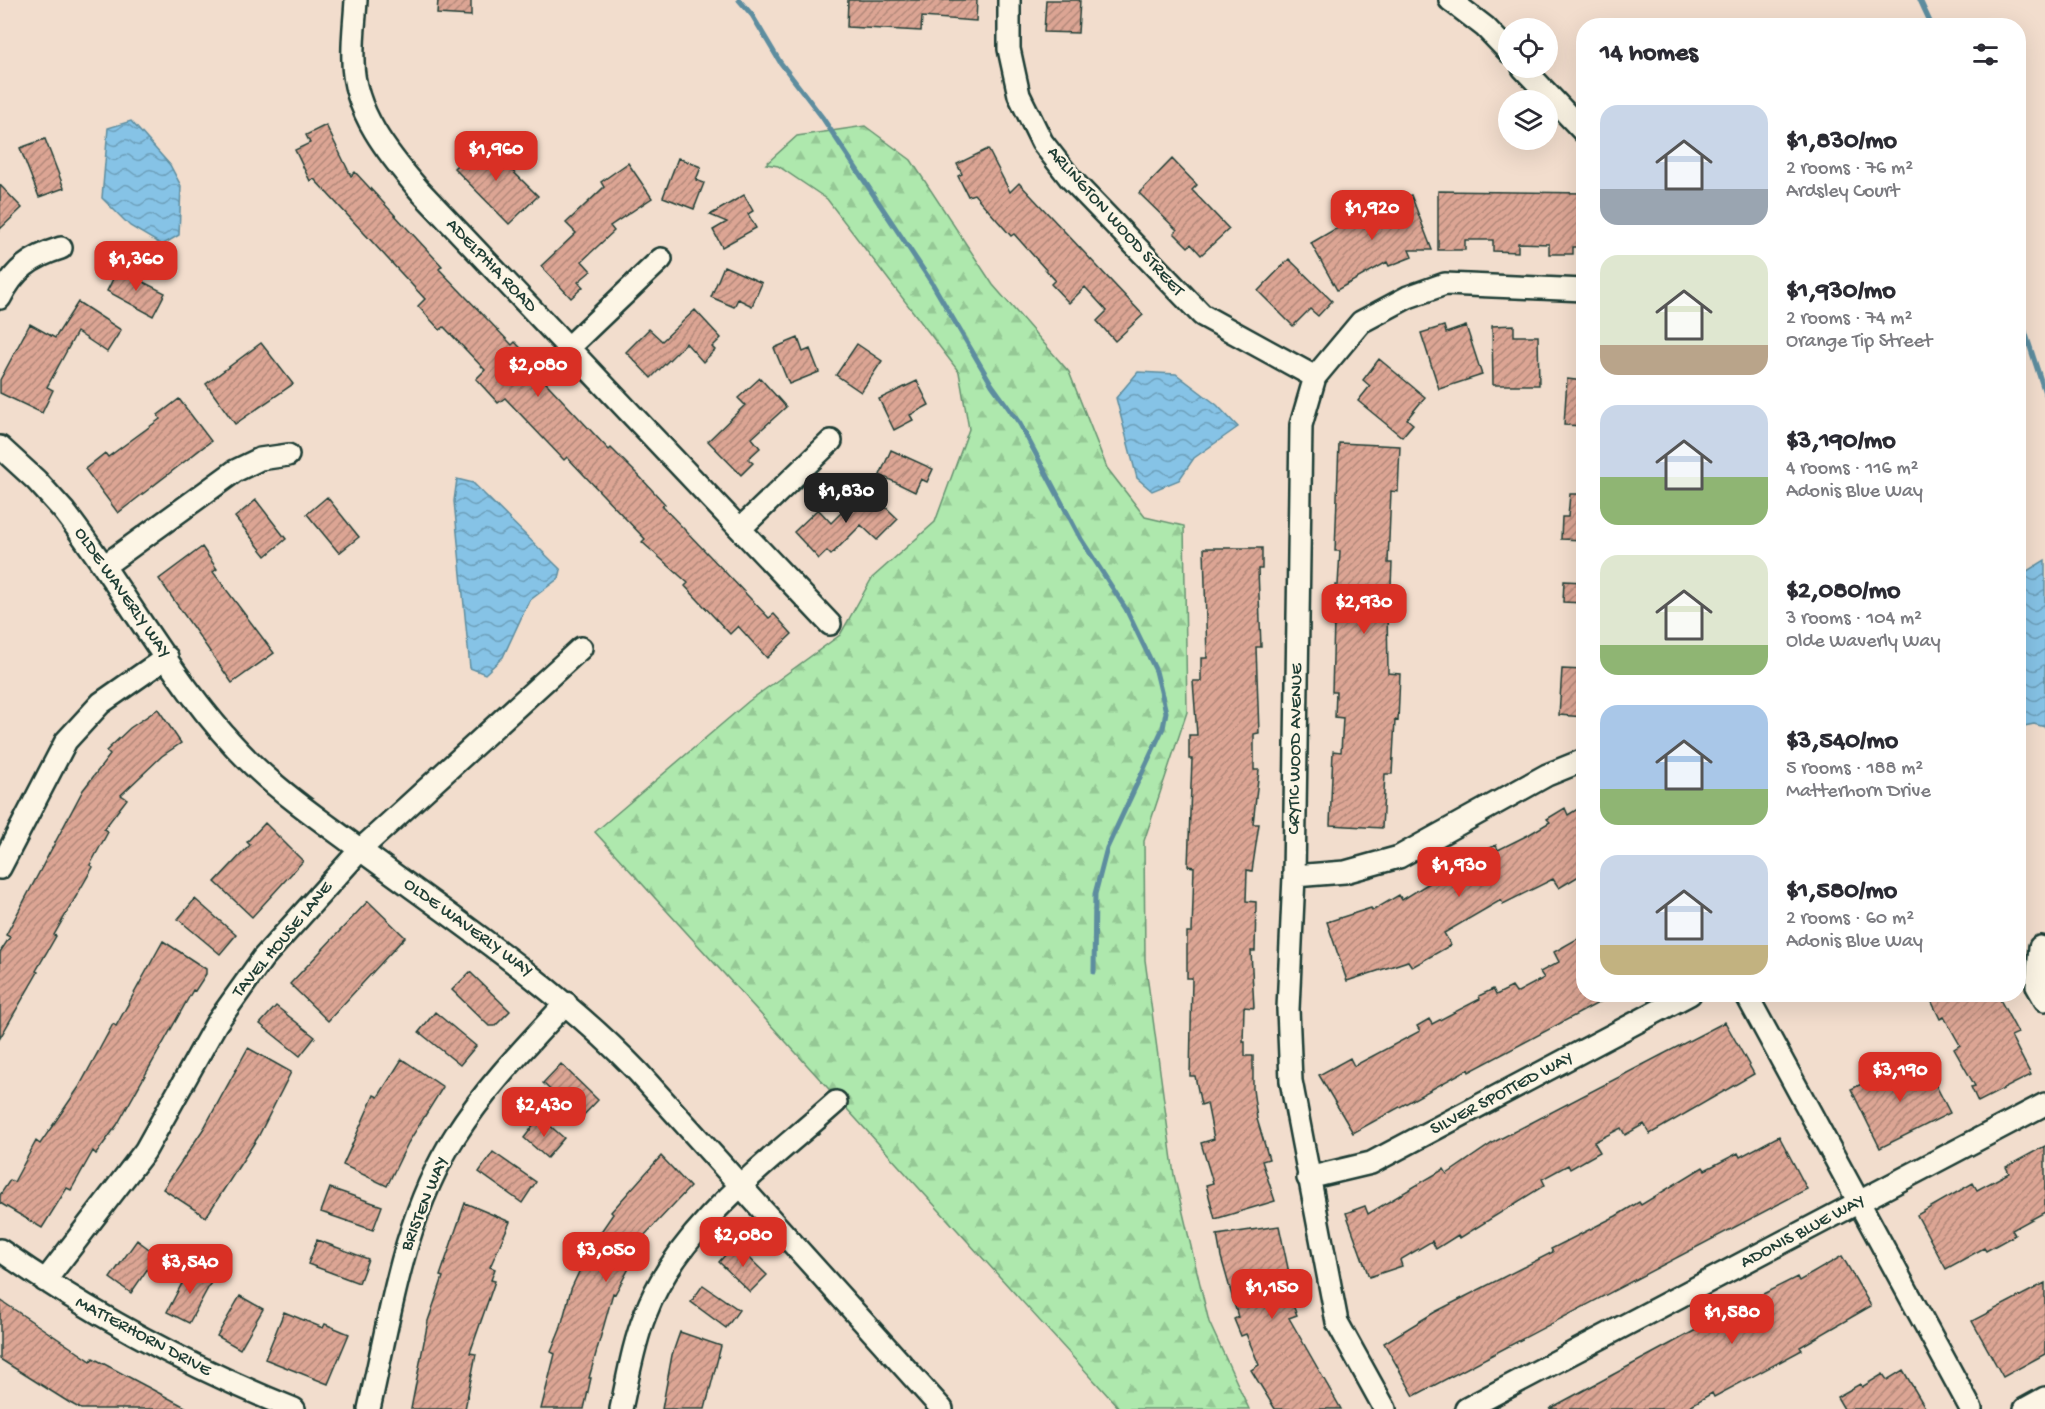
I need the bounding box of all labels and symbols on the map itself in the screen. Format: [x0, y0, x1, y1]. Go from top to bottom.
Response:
pin: $1,960 [447, 131, 545, 182]
street label: ARLINGTON WOOD STREET [1042, 143, 1189, 302]
pin: $1,920 [1323, 190, 1421, 241]
street label: ADELPHIA ROAD [441, 215, 541, 317]
pin: $1,360 [87, 241, 185, 292]
pin: $2,080 [489, 347, 587, 398]
pin: $1,830 [797, 473, 895, 524]
street label: OLDE WAVERLY WAY [69, 524, 175, 662]
pin: $2,930 [1315, 584, 1413, 635]
street label: CRYTIC WOOD AVENUE [1284, 663, 1308, 835]
pin: $1,930 [1410, 847, 1508, 898]
street label: OLDE WAVERLY WAY [399, 874, 537, 982]
street label: TAVEL HOUSE LANE [228, 877, 338, 1003]
street label: SILVER SPOTTED WAY [1427, 1047, 1577, 1141]
pin: $3,190 [1851, 1052, 1949, 1103]
pin: $2,430 [495, 1087, 593, 1138]
street label: BRISTEN WAY [396, 1154, 453, 1255]
street label: ADONIS BLUE WAY [1737, 1190, 1869, 1274]
pin: $2,080 [694, 1217, 792, 1268]
pin: $3,050 [557, 1232, 655, 1283]
pin: $3,540 [141, 1244, 239, 1295]
pin: $1,150 [1223, 1269, 1321, 1320]
street label: MATTERHORN DRIVE [71, 1292, 215, 1382]
pin: $1,580 [1683, 1294, 1781, 1345]

